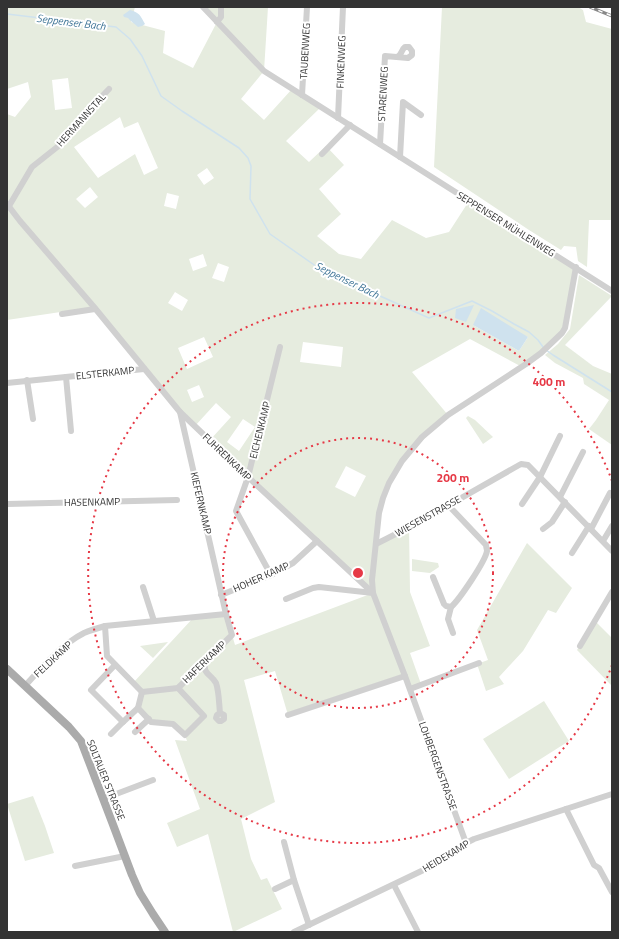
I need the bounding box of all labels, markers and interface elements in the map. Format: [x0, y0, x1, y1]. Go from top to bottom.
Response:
water label: Seppenser Bach [35, 10, 107, 34]
street label: TAUBENWEG [296, 23, 314, 79]
street label: FINKENWEG [333, 35, 349, 89]
street label: STARENWEG [374, 66, 392, 122]
street label: HERMANNSTAL [53, 90, 109, 150]
street label: SEPPENSER MÜHLENWEG [454, 188, 558, 260]
water label: Seppenser Bach [312, 258, 382, 303]
street label: ELSTERKAMP [75, 362, 135, 384]
text: 400 m [533, 372, 565, 391]
street label: EICHENKAMP [246, 400, 274, 460]
street label: FUHRENKAMP [199, 430, 255, 484]
text: 200 m [437, 468, 469, 487]
street label: KIEFERNKAMP [187, 470, 215, 536]
street label: WIESENSTRASSE [392, 491, 464, 540]
street label: HASENKAMP [64, 494, 120, 510]
street label: HOHER KAMP [231, 558, 292, 596]
centre of rings [351, 566, 365, 580]
street label: FELDKAMP [30, 637, 76, 681]
street label: HAFERKAMP [179, 637, 229, 687]
street label: LOHBERGENSTRASSE [415, 720, 461, 813]
street label: SOLTAUER STRASSE [83, 737, 129, 823]
street label: HEIDEKAMP [420, 836, 473, 876]

